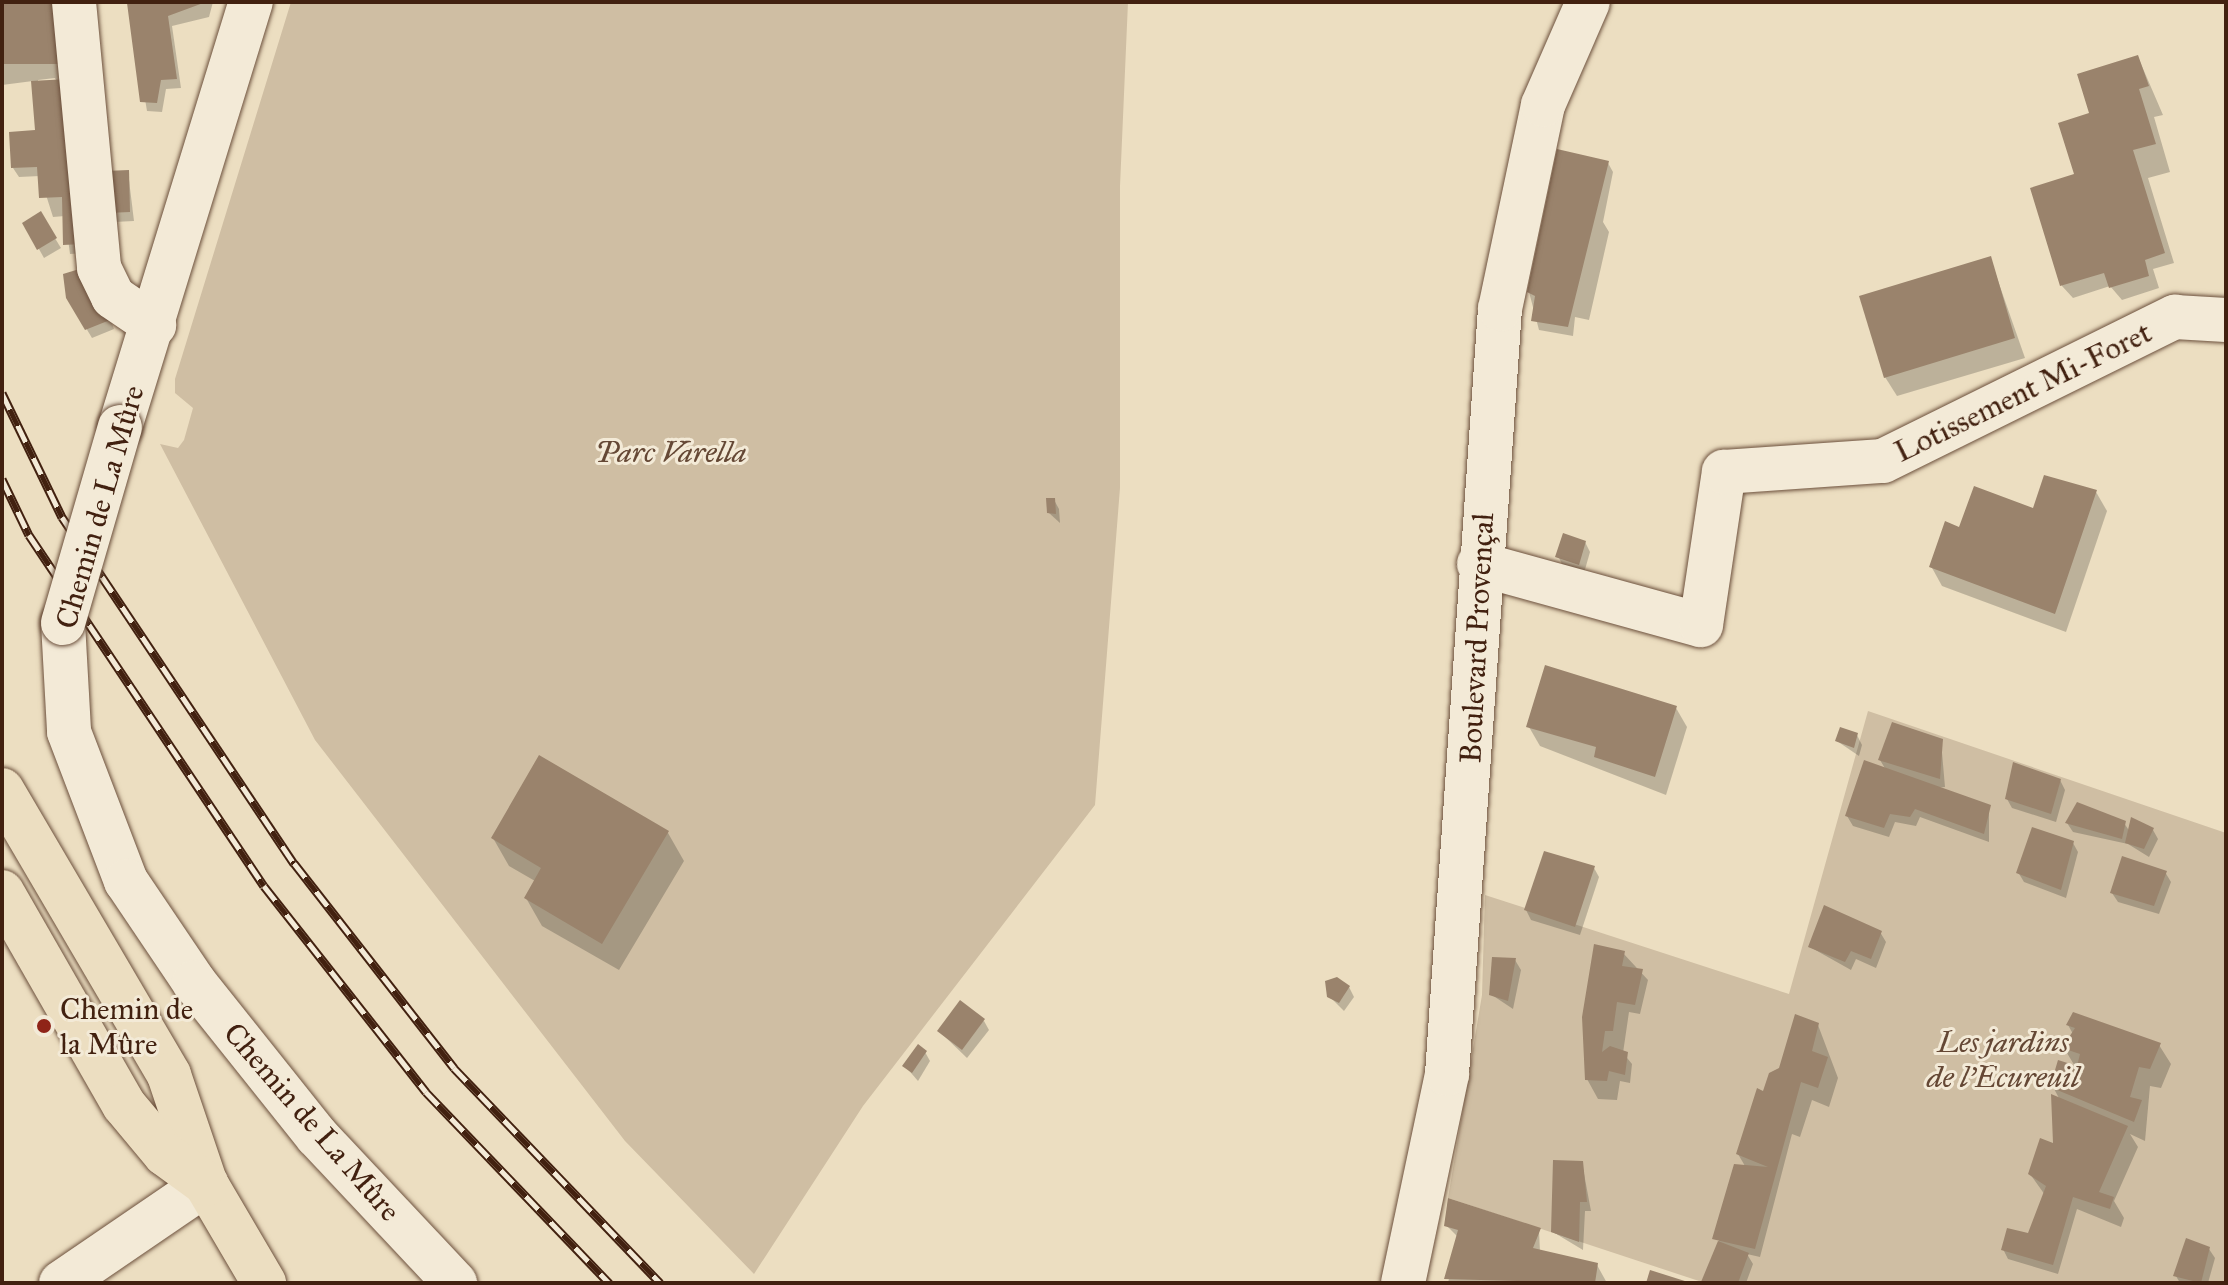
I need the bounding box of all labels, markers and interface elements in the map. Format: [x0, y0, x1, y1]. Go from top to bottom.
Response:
street label: Lotissement Mi-Foret [1889, 314, 2157, 470]
street label: Chemin de La Mûre [48, 381, 152, 633]
park label: Parc Varella [595, 434, 747, 470]
street label: Boulevard Provençal [1452, 512, 1502, 764]
place label: Chemin de la Mûre [60, 991, 193, 1062]
street label: Chemin de La Mûre [216, 1015, 408, 1229]
marker: Chemin de la Mûre [35, 1017, 53, 1035]
park label: Les jardins de l'Ecureuil [1927, 1024, 2079, 1094]

